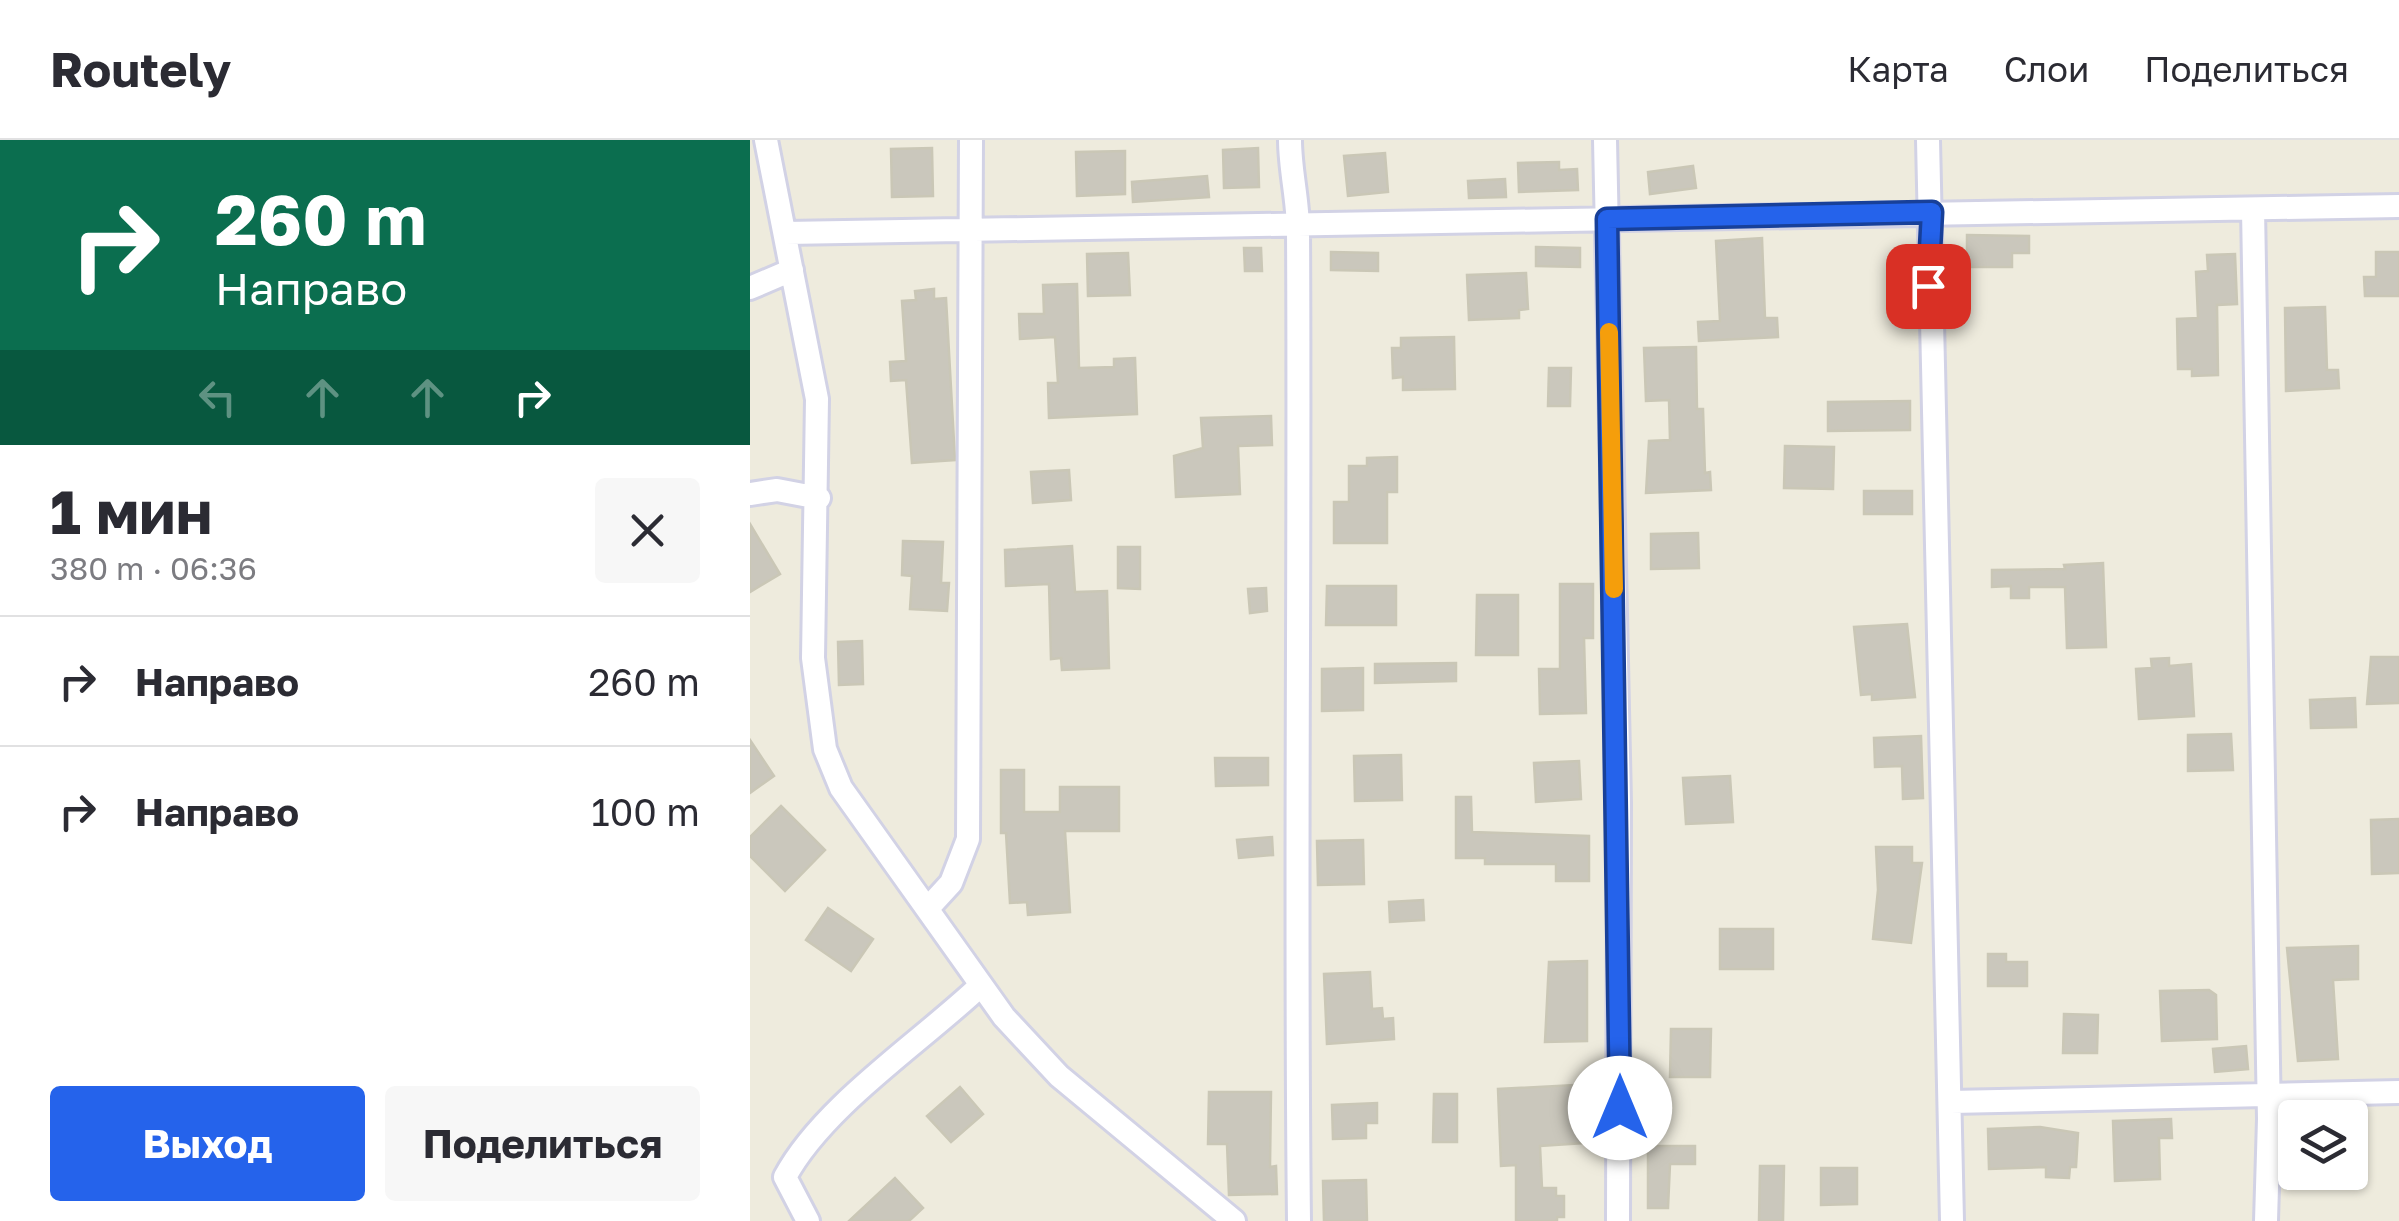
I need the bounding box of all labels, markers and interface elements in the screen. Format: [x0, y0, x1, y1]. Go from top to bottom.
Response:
text: Routely [50, 40, 231, 98]
text: Карта [1847, 48, 1949, 90]
text: Слои [2004, 48, 2089, 90]
text: Поделиться [2144, 48, 2349, 90]
text: 260 m [215, 176, 426, 260]
icon: right [50, 180, 180, 310]
pin [1886, 244, 1971, 329]
icon: arrive [1901, 259, 1956, 314]
text: Направо [215, 261, 407, 315]
icon: left [190, 370, 245, 425]
icon: ahead [295, 370, 350, 425]
icon: ahead [400, 370, 455, 425]
icon: right [505, 370, 560, 425]
text: 1 мин [50, 475, 212, 547]
button: close [595, 478, 700, 583]
text: 380 m · 06:36 [50, 549, 257, 587]
icon: right [50, 654, 105, 709]
text: Направо [135, 659, 299, 704]
text: 260 m [588, 659, 700, 704]
icon: right [50, 784, 105, 839]
text: Направо [135, 789, 299, 834]
text: 100 m [591, 789, 700, 834]
position arrow [1568, 1056, 1672, 1160]
button: Выход [50, 1086, 365, 1201]
button: Поделиться [385, 1086, 700, 1201]
map controls [2278, 1100, 2368, 1190]
button: layers [2278, 1100, 2368, 1190]

